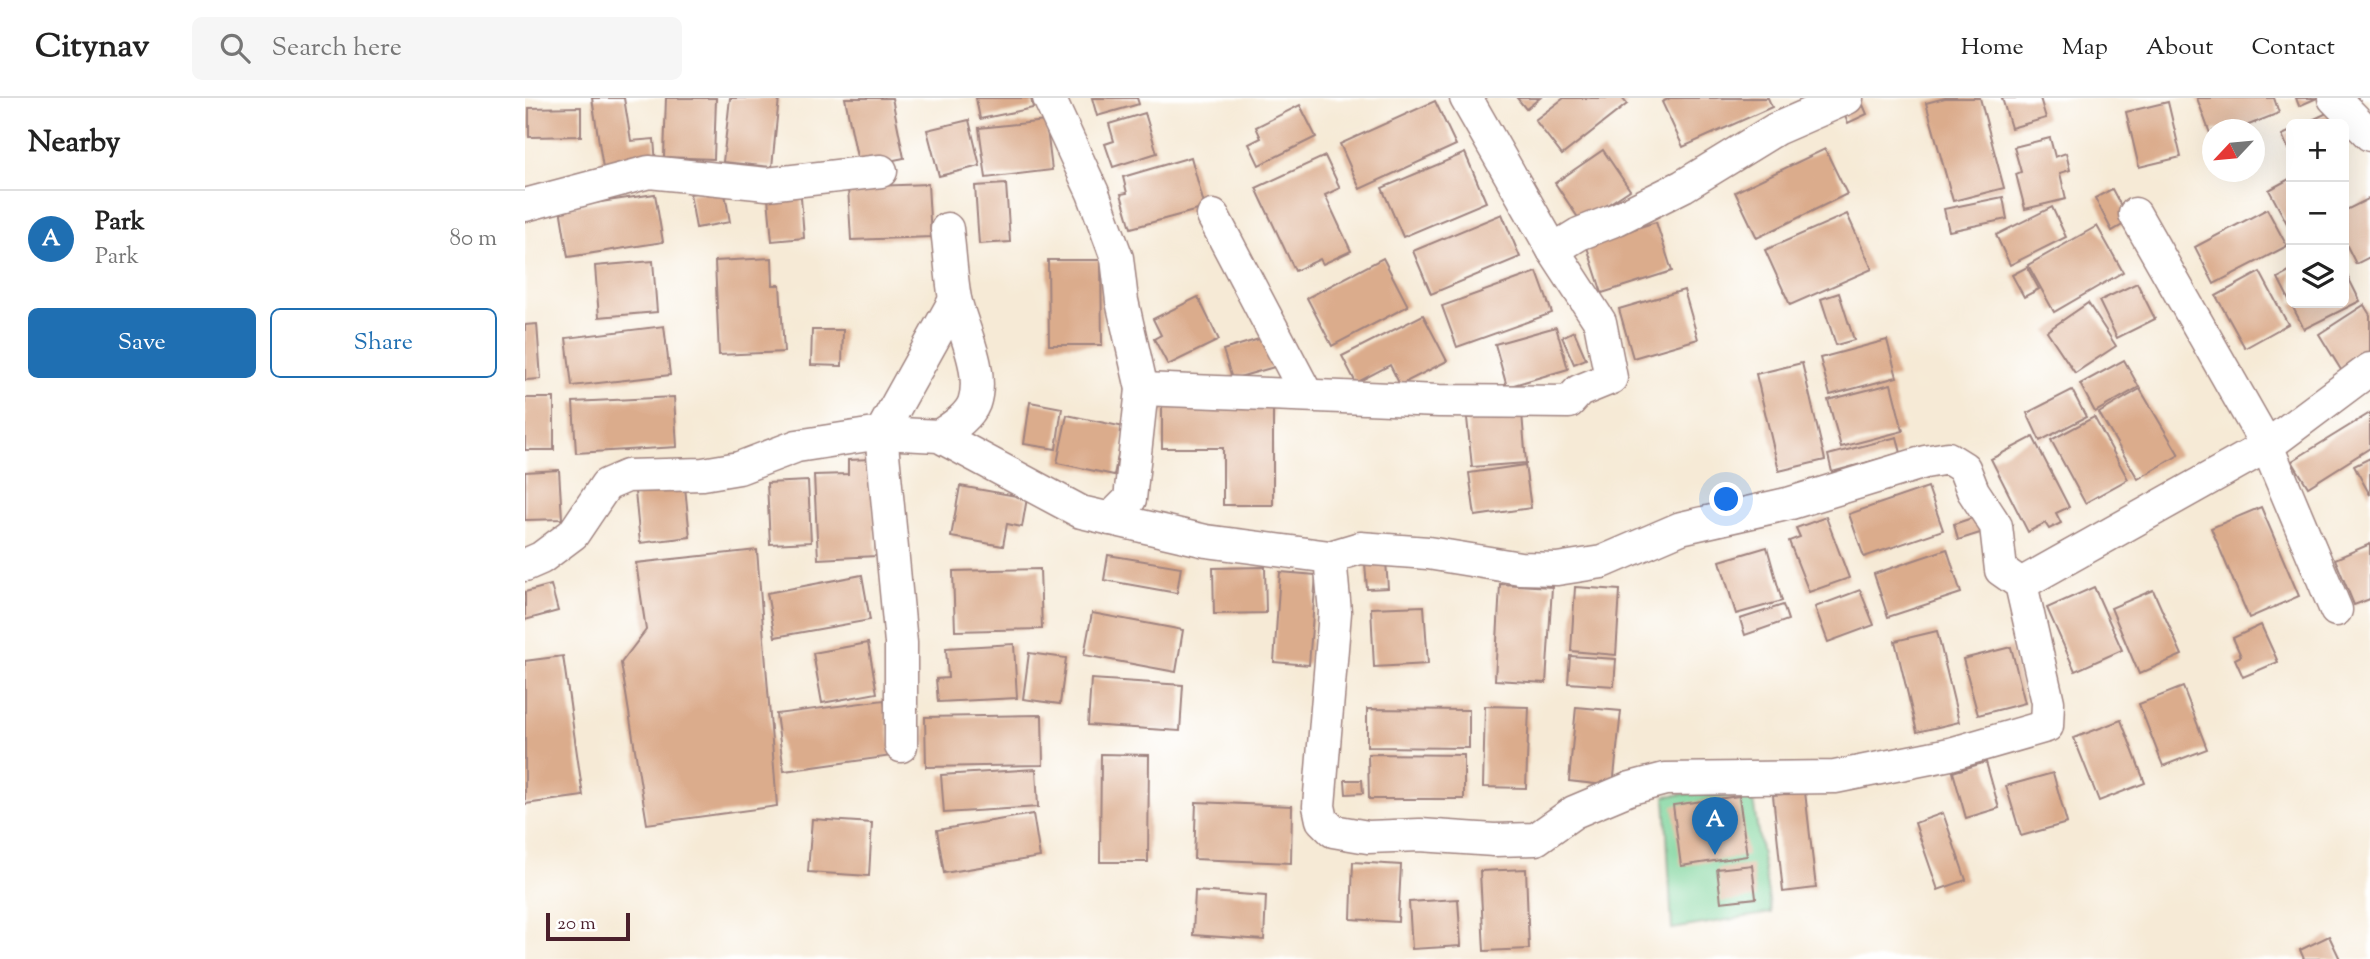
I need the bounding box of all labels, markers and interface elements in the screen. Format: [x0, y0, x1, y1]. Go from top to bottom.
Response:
search box [192, 17, 682, 80]
text: Citynav [35, 24, 150, 72]
icon: search [216, 29, 254, 67]
text: Search here [272, 30, 402, 67]
text: Home [1961, 31, 2024, 65]
text: Map [2062, 31, 2108, 65]
text: About [2146, 31, 2213, 65]
text: Contact [2251, 31, 2335, 65]
north arrow [2202, 119, 2265, 182]
map controls [2286, 119, 2349, 308]
button: + [2286, 119, 2349, 182]
text: Nearby [28, 122, 120, 165]
button: − [2286, 182, 2349, 245]
text: Park [95, 204, 145, 241]
text: A [42, 223, 60, 256]
text: 80 m [449, 223, 497, 256]
text: Park [95, 241, 139, 274]
button: layers [2286, 245, 2349, 308]
button: Save [28, 308, 256, 378]
button: Share [270, 308, 497, 378]
your location [1709, 482, 1743, 516]
pin: A [1692, 797, 1738, 855]
scale bar [546, 910, 630, 942]
text: 20 m [557, 911, 596, 938]

